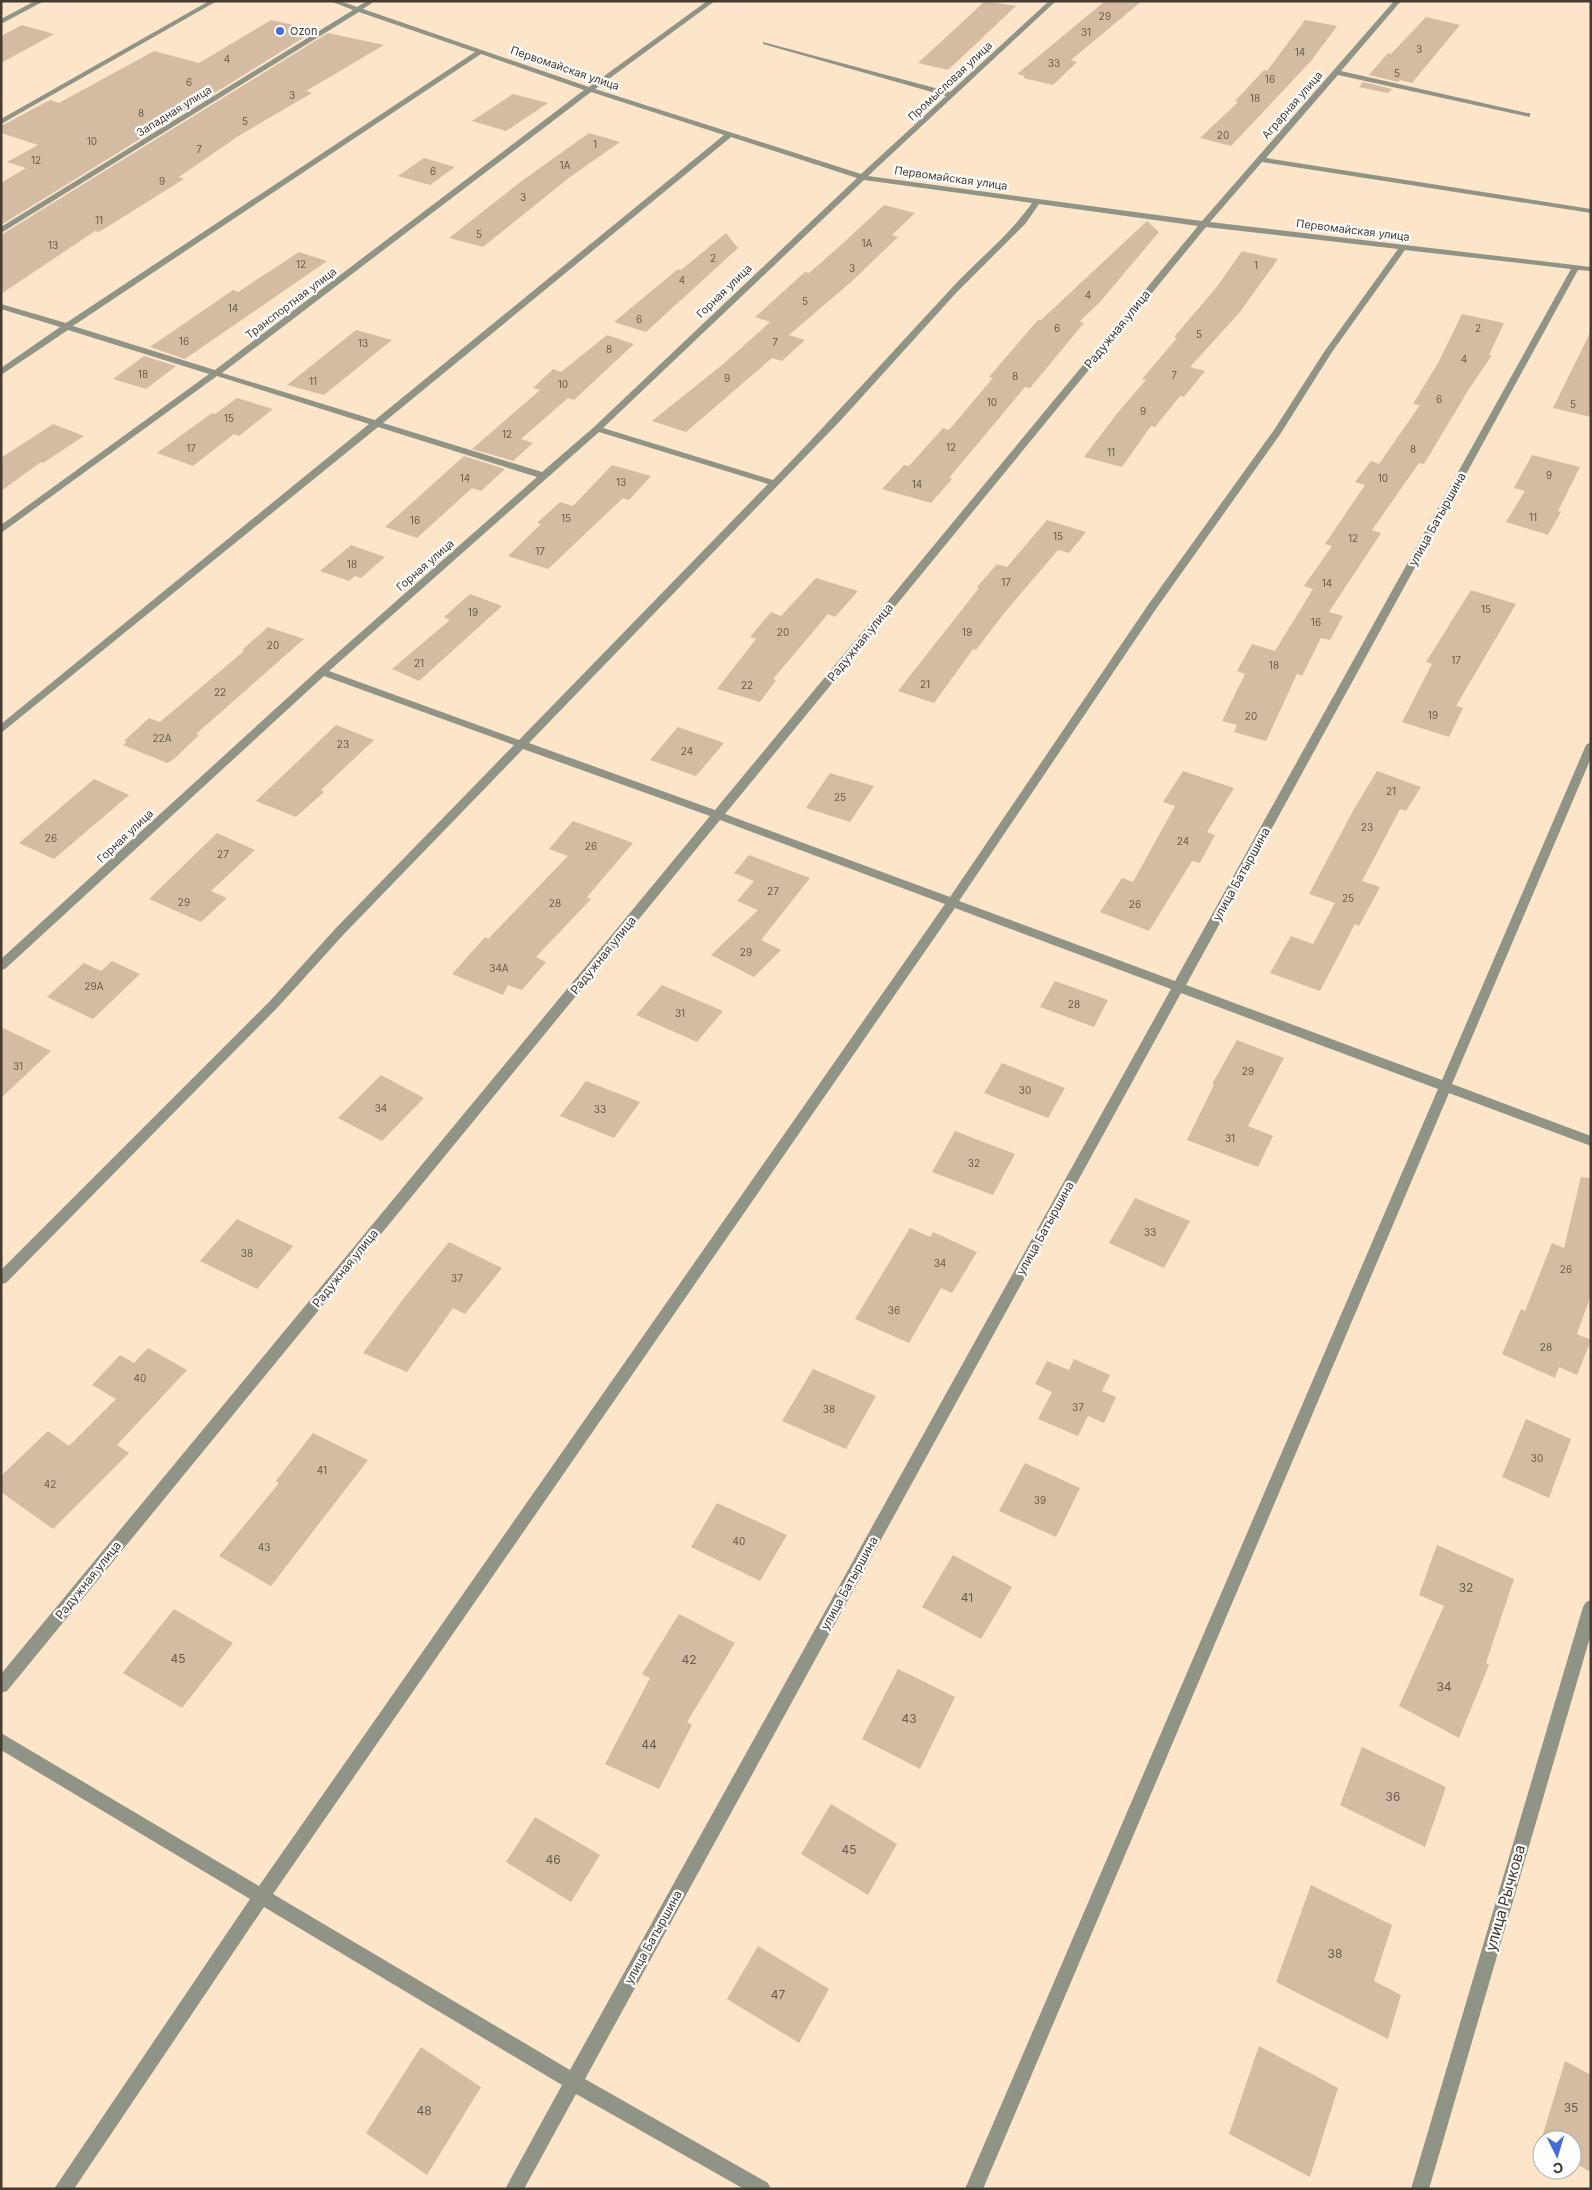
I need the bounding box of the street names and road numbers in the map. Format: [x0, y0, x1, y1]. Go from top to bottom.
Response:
street label: Промысловая улица [905, 38, 995, 124]
street label: Первомайская улица [509, 43, 621, 93]
street label: Аграрная улица [1259, 68, 1325, 142]
street label: Западная улица [134, 82, 214, 140]
street label: Первомайская улица [893, 163, 1009, 193]
street label: Первомайская улица [1295, 216, 1411, 244]
street label: Горная улица [693, 261, 755, 321]
street label: Транспортная улица [243, 264, 339, 342]
street label: Радужная улица [1081, 287, 1153, 371]
street label: улица Батыршина [1405, 470, 1469, 568]
street label: Горная улица [393, 536, 457, 594]
street label: Радужная улица [824, 600, 896, 684]
street label: Горная улица [94, 806, 156, 866]
street label: улица Батыршина [1209, 825, 1273, 923]
street label: Радужная улица [567, 913, 639, 997]
street label: улица Батыршина [1013, 1179, 1077, 1277]
street label: Радужная улица [309, 1226, 381, 1310]
street label: улица Батыршина [817, 1534, 881, 1632]
street label: Радужная улица [52, 1538, 124, 1622]
street label: улица Рычкова [1481, 1843, 1529, 1953]
street label: улица Батыршина [621, 1888, 685, 1986]

